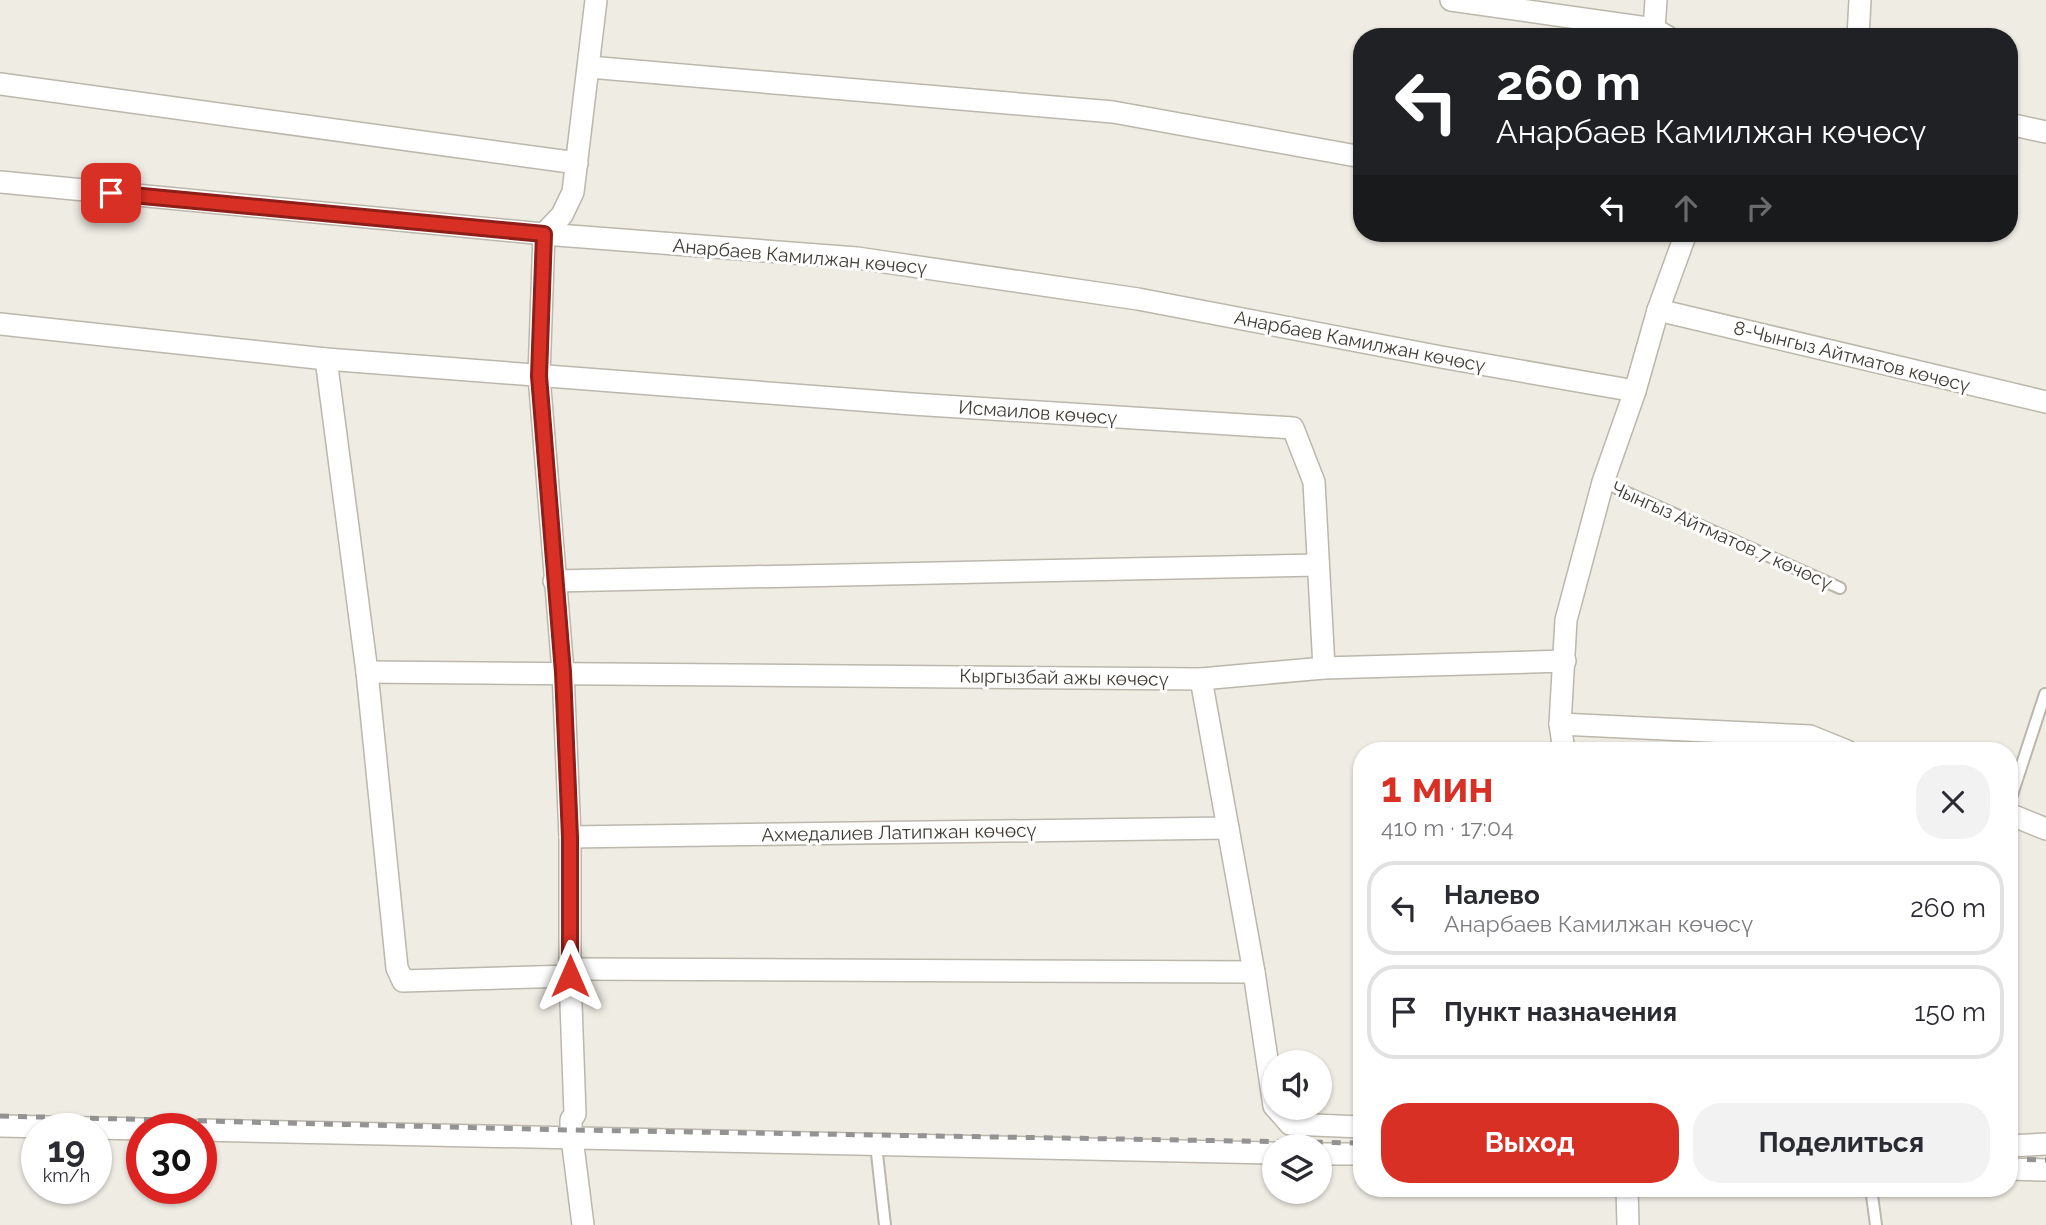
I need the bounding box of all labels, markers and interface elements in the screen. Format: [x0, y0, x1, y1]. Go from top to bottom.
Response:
text: 260 m [1496, 54, 1641, 111]
icon: left [1381, 56, 1472, 147]
text: Анарбаев Камилжан көчөсү [1496, 113, 1926, 150]
pin [81, 163, 141, 223]
icon: arrive [92, 174, 130, 212]
icon: left [1594, 189, 1632, 227]
icon: ahead [1667, 189, 1705, 227]
icon: right [1740, 189, 1778, 227]
street label: Анарбаев Камилжан көчөсү [672, 234, 928, 278]
street label: Анарбаев Камилжан көчөсү [1233, 306, 1487, 376]
street label: 8-Чынгыз Айтматов көчөсү [1731, 316, 1973, 396]
street label: Исмаилов көчөсү [958, 395, 1118, 429]
street label: Чынгыз Айтматов 7 көчөсү [1608, 476, 1836, 594]
street label: Кыргызбай ажы көчөсү [959, 664, 1169, 690]
text: 1 мин [1381, 763, 1494, 812]
button: close [1916, 765, 1990, 839]
text: 410 m · 17:04 [1381, 814, 1514, 841]
street label: Ахмедалиев Латипжан көчөсү [761, 819, 1037, 845]
text: Налево [1444, 880, 1540, 910]
icon: left [1385, 889, 1423, 927]
text: 260 m [1910, 893, 1986, 923]
text: Анарбаев Камилжан көчөсү [1444, 910, 1753, 937]
position arrow [533, 939, 607, 1013]
icon: arrive [1385, 993, 1423, 1031]
text: Пункт назначения [1444, 997, 1677, 1027]
text: 150 m [1914, 997, 1986, 1027]
map controls [1262, 1050, 1332, 1204]
button: sound [1262, 1050, 1332, 1120]
button: Выход [1381, 1103, 1679, 1183]
button: Поделиться [1693, 1103, 1990, 1183]
speed limit sign: 30 [126, 1113, 217, 1204]
text: 19 [48, 1129, 85, 1170]
button: layers [1262, 1134, 1332, 1204]
text: km/h [43, 1165, 90, 1186]

